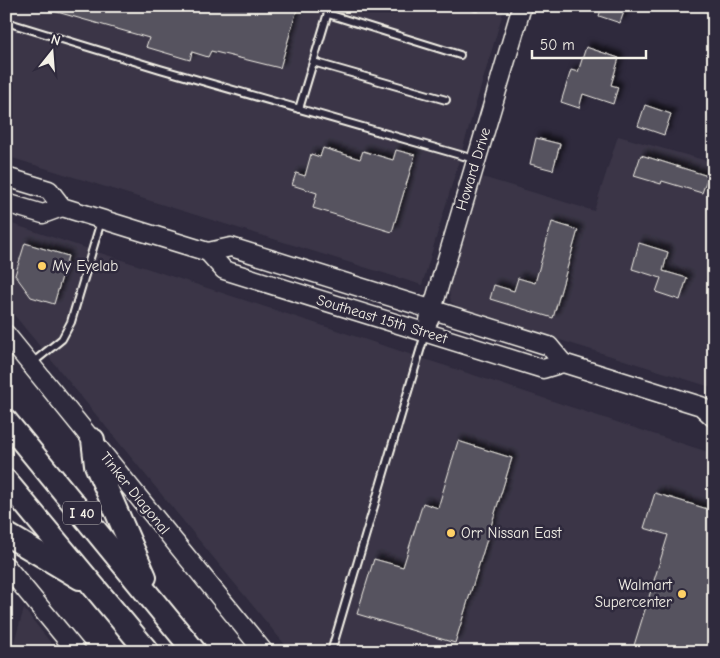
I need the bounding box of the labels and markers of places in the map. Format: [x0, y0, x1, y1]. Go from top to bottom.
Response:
place label: My Eyelab [52, 257, 118, 275]
marker: My Eyelab [36, 260, 48, 272]
place label: Orr Nissan East [461, 524, 562, 542]
marker: Orr Nissan East [445, 527, 457, 539]
place label: Walmart Supercenter [595, 576, 673, 611]
marker: Walmart Supercenter [676, 588, 688, 600]

